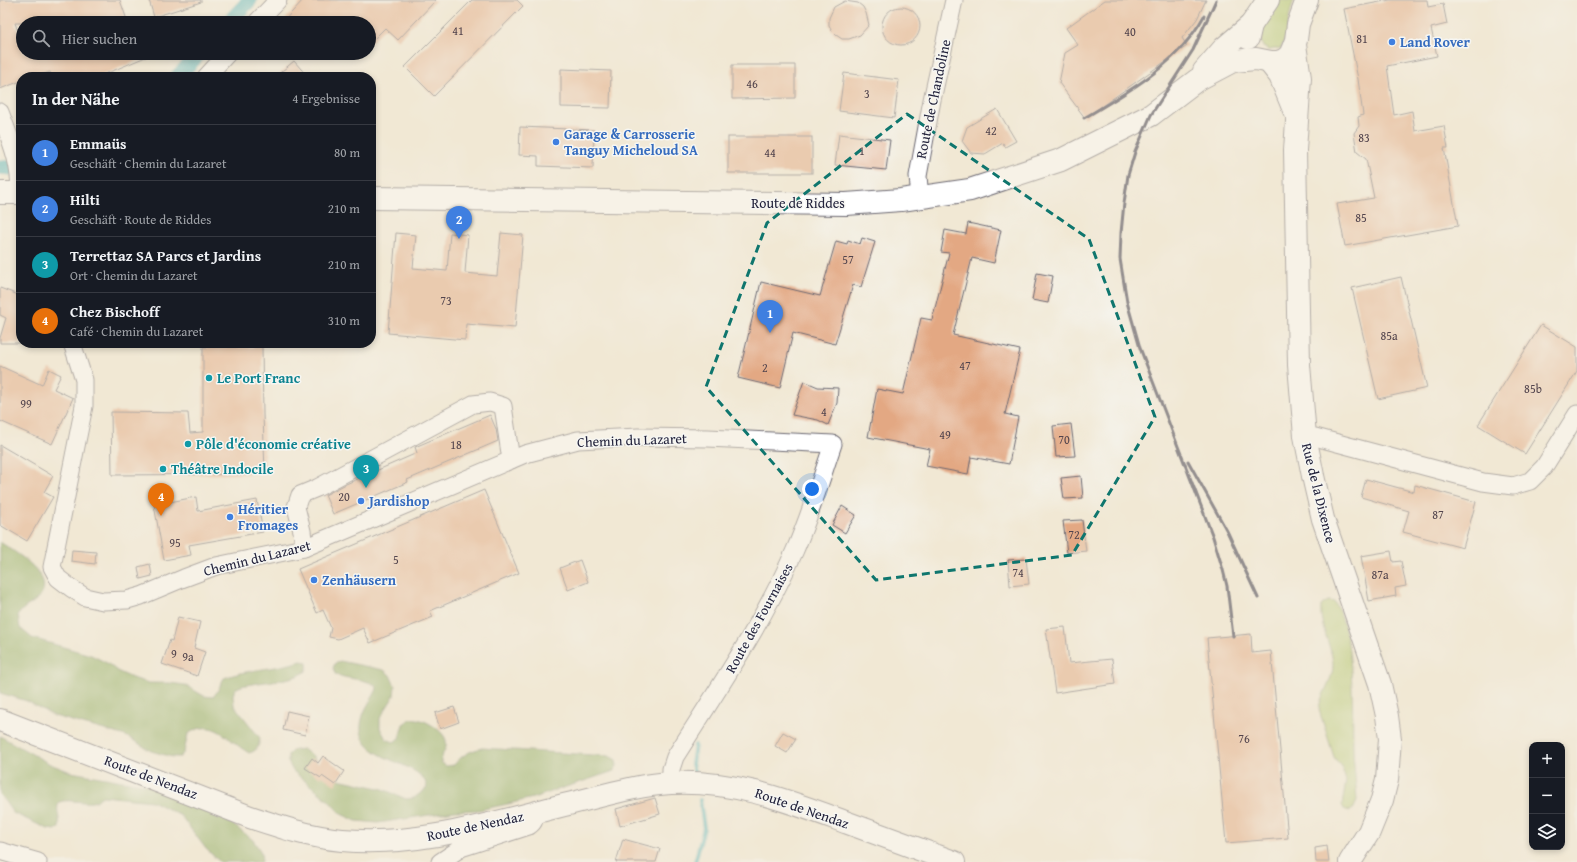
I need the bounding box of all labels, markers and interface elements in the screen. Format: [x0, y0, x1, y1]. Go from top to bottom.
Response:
search box [16, 16, 376, 60]
house number: 41 [452, 22, 464, 39]
house number: 40 [1124, 23, 1136, 40]
icon: search [30, 27, 52, 49]
text: Hier suchen [62, 28, 137, 49]
house number: 81 [1356, 30, 1368, 47]
place label: Land Rover [1400, 32, 1470, 52]
street label: Route de Chandoline [911, 37, 955, 160]
marker: Land Rover [1387, 37, 1397, 47]
house number: 46 [746, 75, 758, 92]
house number: 3 [864, 85, 870, 102]
text: In der Nähe [32, 86, 120, 111]
text: 4 Ergebnisse [292, 89, 360, 108]
house number: 42 [985, 122, 997, 139]
place label: Garage & Carrosserie Tanguy Micheloud SA [564, 124, 698, 160]
house number: 83 [1358, 129, 1370, 146]
text: Emmaüs [70, 133, 126, 154]
marker: Garage & Carrosserie Tanguy Micheloud SA [551, 137, 561, 147]
house number: 1 [859, 142, 865, 159]
text: 1 [42, 143, 48, 162]
text: 80 m [334, 143, 360, 162]
house number: 44 [764, 144, 776, 161]
text: Geschäft · Chemin du Lazaret [70, 154, 226, 173]
text: Hilti [70, 189, 100, 210]
street label: Route de Riddes [751, 193, 845, 213]
text: 2 [42, 199, 48, 218]
text: 210 m [328, 199, 360, 218]
pin: 2 [446, 206, 472, 239]
house number: 85 [1355, 209, 1367, 226]
text: Geschäft · Route de Riddes [70, 210, 211, 229]
text: Terrettaz SA Parcs et Jardins [70, 245, 261, 266]
house number: 57 [842, 251, 854, 268]
text: 3 [42, 255, 48, 274]
text: 210 m [328, 255, 360, 274]
text: Ort · Chemin du Lazaret [70, 266, 198, 285]
house number: 73 [440, 292, 452, 309]
pin: 1 [757, 300, 783, 333]
text: Chez Bischoff [70, 301, 160, 322]
text: 4 [42, 311, 48, 330]
text: 310 m [328, 311, 360, 330]
text: Café · Chemin du Lazaret [70, 322, 203, 341]
house number: 85a [1380, 327, 1398, 344]
house number: 47 [959, 357, 971, 374]
house number: 2 [762, 359, 768, 376]
place label: Le Port Franc [217, 368, 301, 388]
marker: Le Port Franc [204, 373, 214, 383]
house number: 85b [1524, 380, 1542, 397]
house number: 99 [20, 395, 32, 412]
house number: 4 [821, 403, 827, 420]
house number: 49 [939, 426, 951, 443]
street label: Chemin du Lazaret [577, 428, 687, 452]
house number: 70 [1058, 431, 1070, 448]
place label: Pôle d'économie créative [196, 434, 351, 454]
house number: 18 [450, 436, 462, 453]
marker: Pôle d'économie créative [183, 439, 193, 449]
street label: Rue de la Dixence [1297, 441, 1341, 546]
pin: 3 [353, 455, 379, 488]
place label: Théâtre Indocile [171, 459, 274, 479]
marker: Théâtre Indocile [158, 464, 168, 474]
your location [802, 479, 822, 499]
pin: 4 [148, 483, 174, 516]
house number: 20 [338, 488, 350, 505]
place label: Jardishop [367, 491, 429, 511]
marker: Jardishop [356, 496, 366, 506]
place label: Héritier Fromages [238, 499, 298, 535]
house number: 87 [1432, 506, 1444, 523]
marker: Héritier Fromages [225, 512, 235, 522]
house number: 72 [1068, 526, 1080, 543]
house number: 95 [169, 534, 181, 551]
street label: Chemin du Lazaret [201, 535, 313, 581]
house number: 5 [393, 551, 399, 568]
street label: Route des Fournaises [720, 559, 798, 677]
house number: 74 [1012, 564, 1024, 581]
house number: 87a [1371, 566, 1389, 583]
place label: Zenhäusern [322, 570, 397, 590]
marker: Zenhäusern [309, 575, 319, 585]
house number: 9 [171, 645, 177, 662]
house number: 9a [182, 648, 194, 665]
house number: 76 [1238, 730, 1250, 747]
map controls [1529, 742, 1565, 850]
button: + [1529, 742, 1565, 778]
street label: Route de Nendaz [102, 750, 200, 804]
button: − [1529, 778, 1565, 814]
street label: Route de Nendaz [752, 783, 852, 833]
street label: Route de Nendaz [425, 806, 525, 846]
button: layers [1529, 814, 1565, 850]

